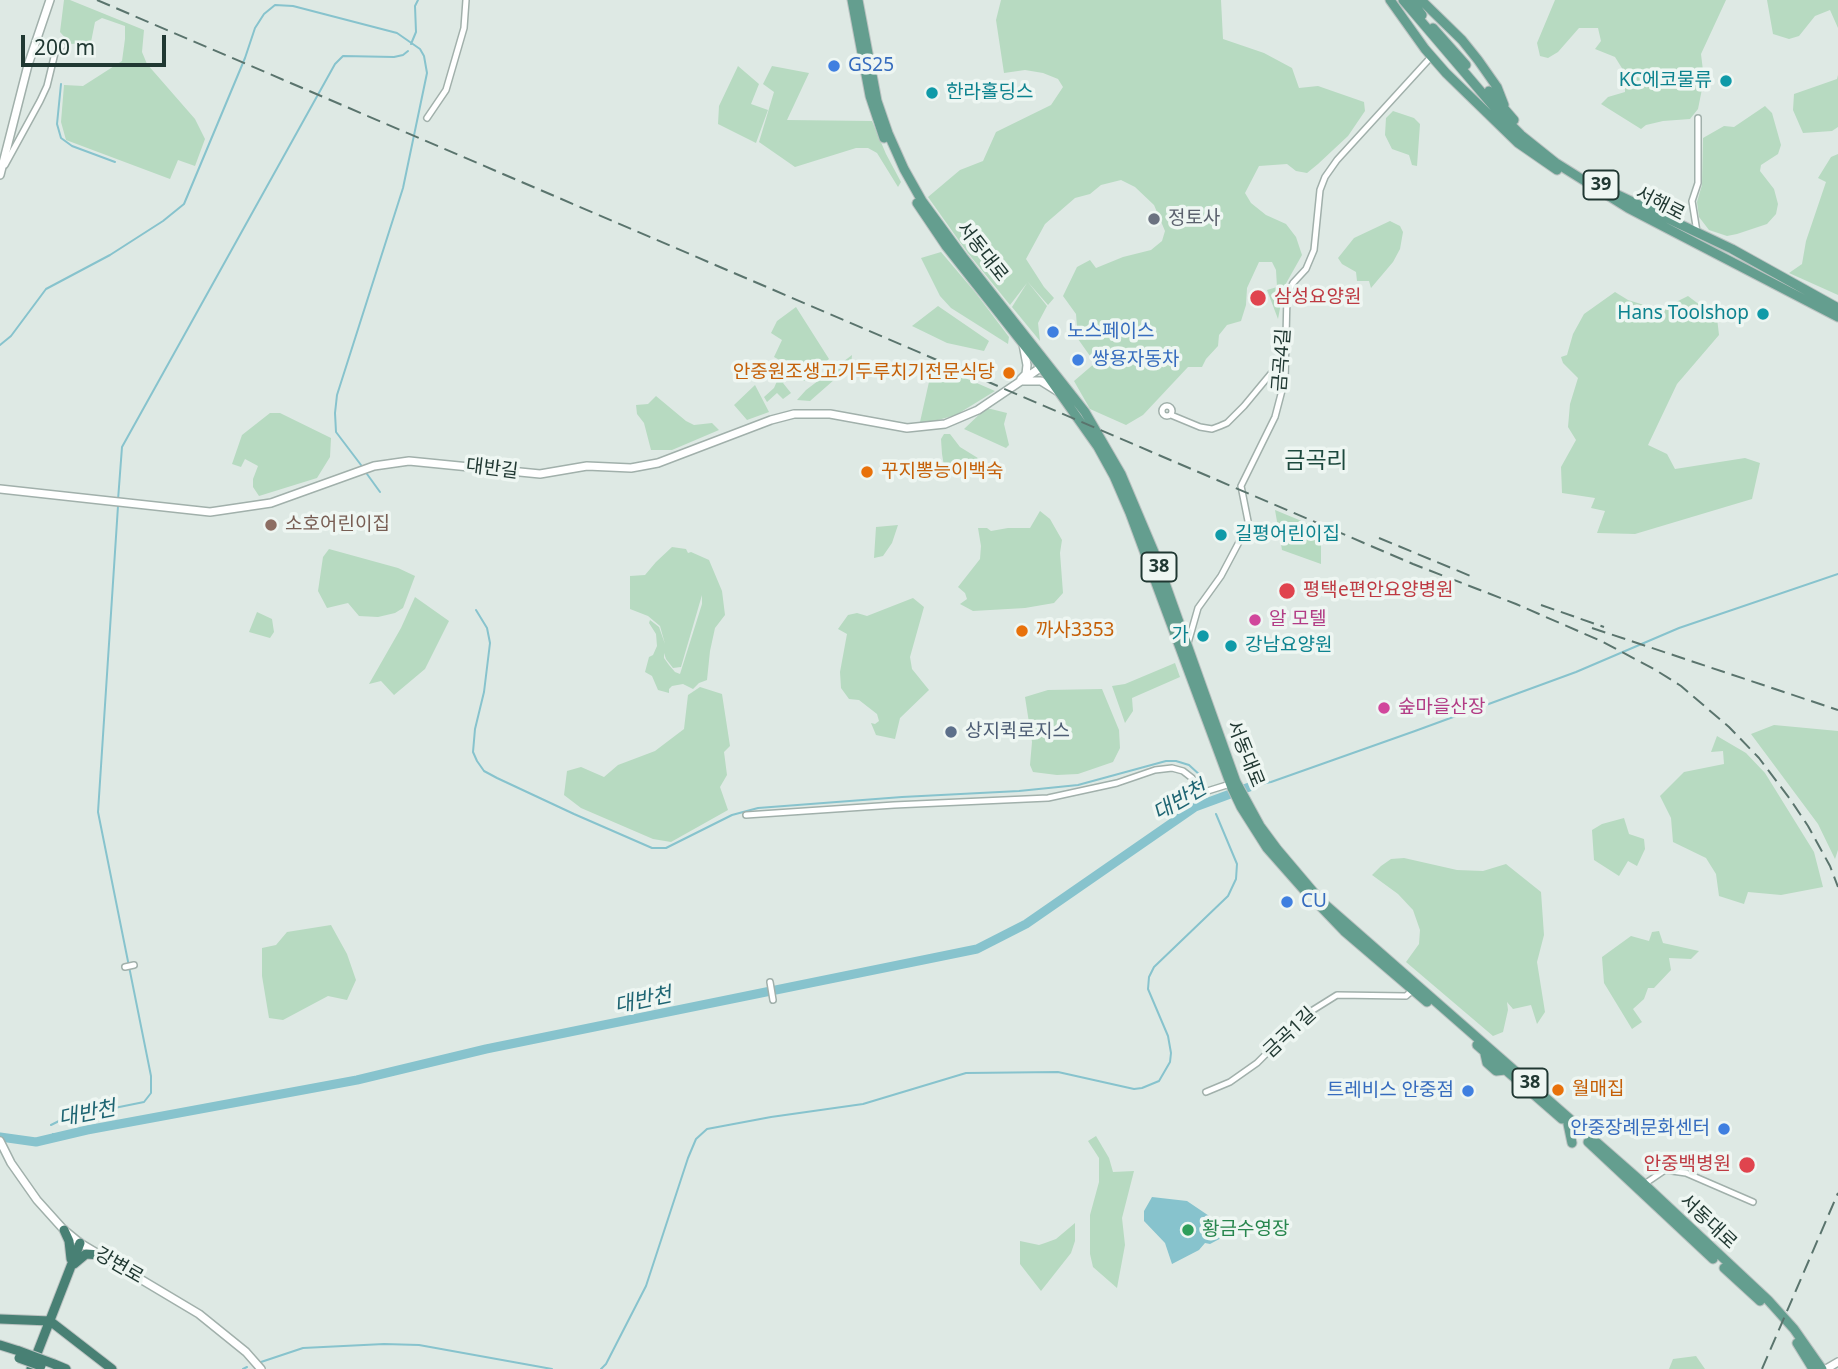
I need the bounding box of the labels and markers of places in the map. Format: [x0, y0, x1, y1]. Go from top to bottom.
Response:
place label: GS25 [848, 55, 894, 77]
marker: GS25 [826, 58, 842, 74]
place label: KC에코물류 [1619, 70, 1712, 92]
marker: KC에코물류 [1718, 73, 1734, 89]
place label: 한라홀딩스 [946, 82, 1033, 104]
marker: 한라홀딩스 [924, 85, 940, 101]
place label: 정토사 [1168, 208, 1220, 230]
marker: 정토사 [1146, 211, 1162, 227]
place label: 삼성요양원 [1274, 287, 1361, 309]
marker: 삼성요양원 [1248, 288, 1268, 308]
place label: Hans Toolshop [1617, 303, 1749, 325]
marker: Hans Toolshop [1755, 306, 1771, 322]
place label: 노스페이스 [1067, 321, 1154, 343]
marker: 노스페이스 [1045, 324, 1061, 340]
place label: 쌍용자동차 [1092, 349, 1179, 371]
marker: 쌍용자동차 [1070, 352, 1086, 368]
place label: 안중원조생고기두루치기전문식당 [733, 362, 995, 384]
marker: 안중원조생고기두루치기전문식당 [1001, 365, 1017, 381]
place label: 꾸지뽕능이백숙 [881, 461, 1003, 483]
marker: 꾸지뽕능이백숙 [859, 464, 875, 480]
place label: 소호어린이집 [285, 514, 390, 536]
marker: 소호어린이집 [263, 517, 279, 533]
place label: 길평어린이집 [1235, 524, 1340, 546]
marker: 길평어린이집 [1213, 527, 1229, 543]
place label: 평택e편안요양병원 [1303, 580, 1454, 602]
marker: 평택e편안요양병원 [1277, 581, 1297, 601]
place label: 알 모텔 [1269, 609, 1326, 631]
marker: 알 모텔 [1247, 612, 1263, 628]
place label: 까사3353 [1036, 620, 1114, 642]
marker: 까사3353 [1014, 623, 1030, 639]
place label: 가 [1172, 625, 1189, 647]
marker: 가 [1195, 628, 1211, 644]
place label: 강남요양원 [1245, 635, 1332, 657]
marker: 강남요양원 [1223, 638, 1239, 654]
place label: 숲마을산장 [1398, 697, 1485, 719]
marker: 숲마을산장 [1376, 700, 1392, 716]
place label: 상지퀵로지스 [965, 721, 1070, 743]
marker: 상지퀵로지스 [943, 724, 959, 740]
place label: CU [1301, 891, 1327, 913]
marker: CU [1279, 894, 1295, 910]
place label: 월매집 [1572, 1079, 1624, 1101]
place label: 트레비스 안중점 [1327, 1080, 1454, 1102]
marker: 월매집 [1550, 1082, 1566, 1098]
marker: 트레비스 안중점 [1460, 1083, 1476, 1099]
place label: 안중장례문화센터 [1570, 1118, 1710, 1140]
marker: 안중장례문화센터 [1716, 1121, 1732, 1137]
place label: 안중백병원 [1644, 1154, 1731, 1176]
marker: 안중백병원 [1737, 1155, 1757, 1175]
place label: 황금수영장 [1202, 1219, 1289, 1241]
marker: 황금수영장 [1180, 1222, 1196, 1238]

